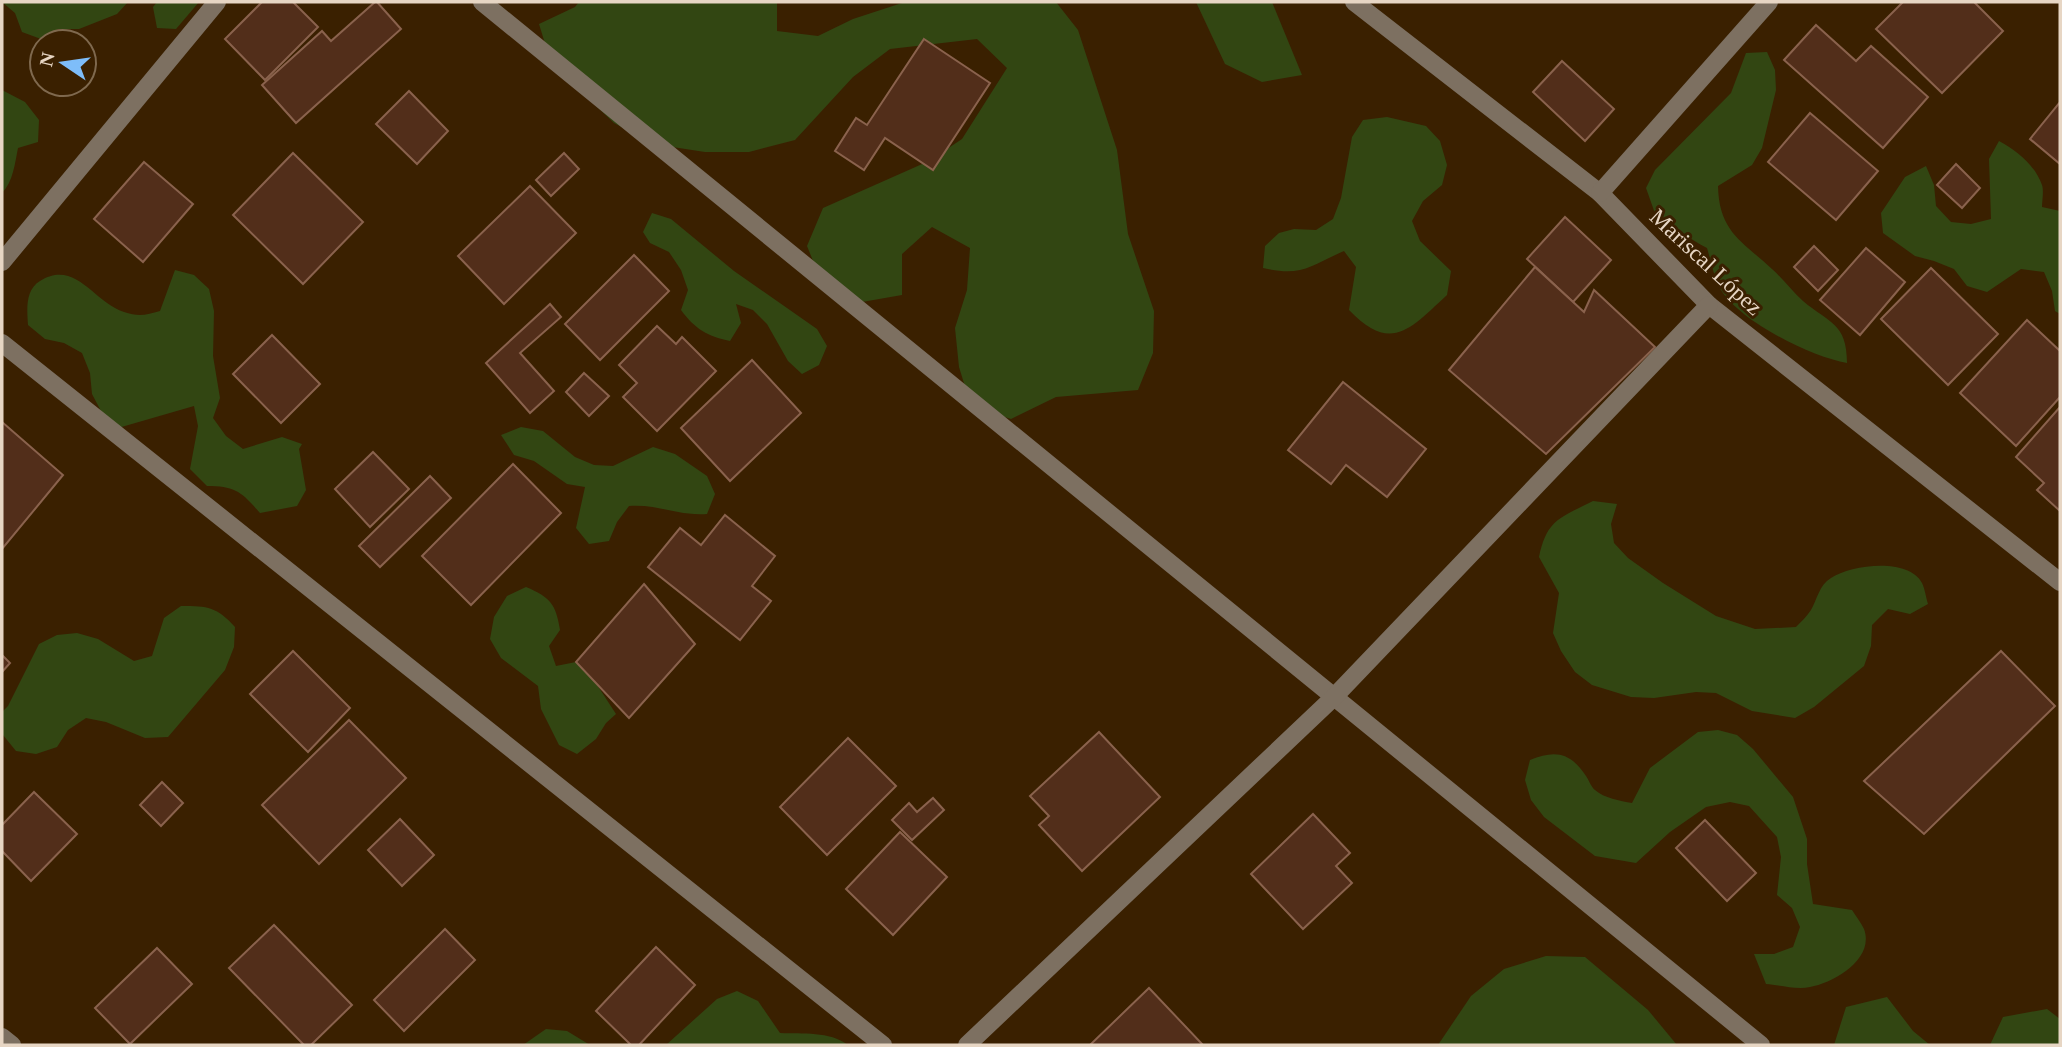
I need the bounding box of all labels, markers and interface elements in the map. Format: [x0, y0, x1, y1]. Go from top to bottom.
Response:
north arrow [28, 28, 98, 98]
text: N [35, 50, 59, 68]
street label: Mariscal López [1645, 204, 1767, 320]

